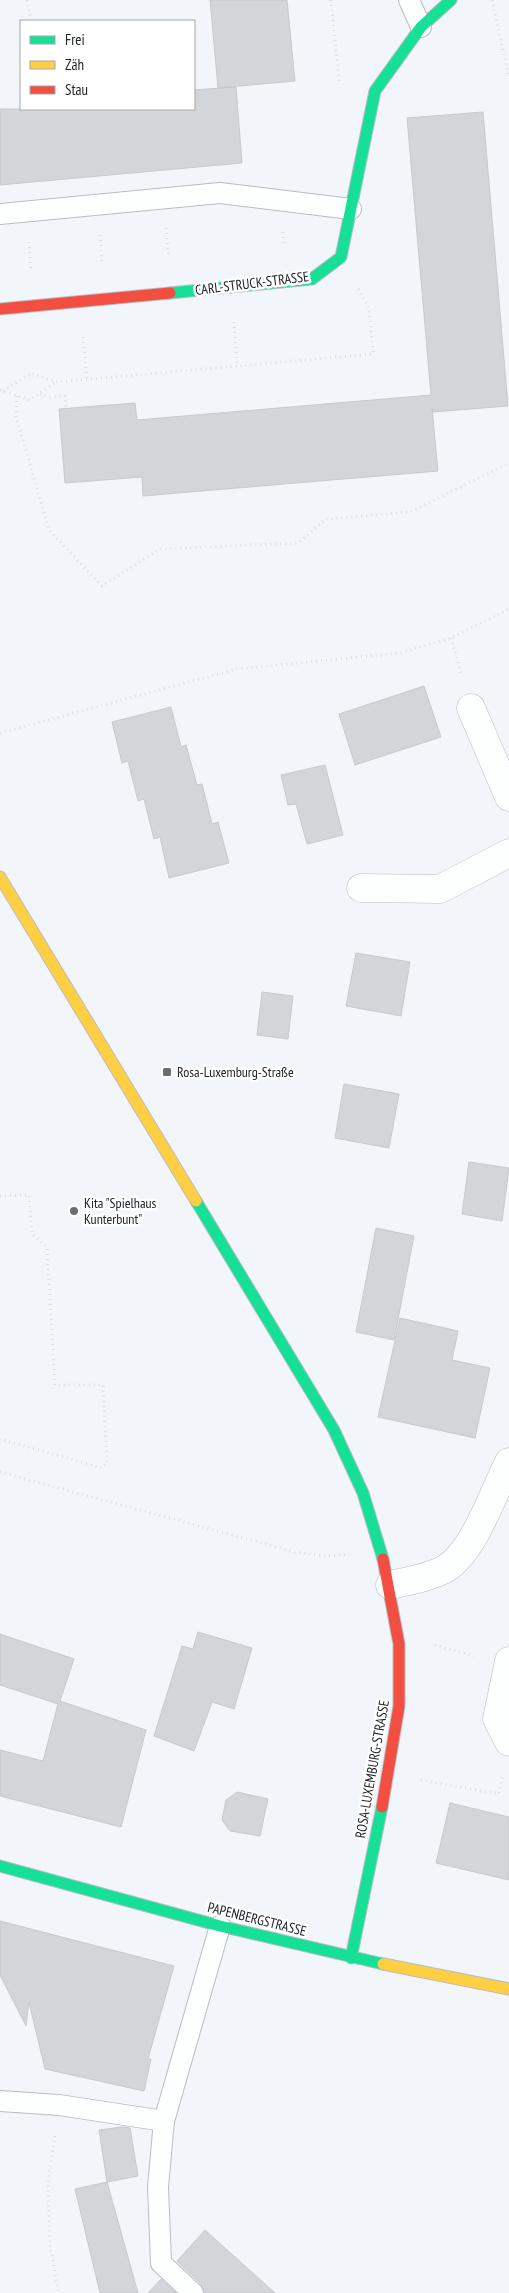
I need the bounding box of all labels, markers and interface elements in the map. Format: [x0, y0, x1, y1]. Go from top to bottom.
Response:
legend [20, 20, 195, 110]
text: Frei [65, 30, 85, 49]
text: Zäh [65, 55, 84, 74]
text: Stau [65, 80, 88, 99]
street label: CARL-STRUCK-STRASSE [194, 267, 310, 299]
place label: Rosa-Luxemburg-Straße [177, 1063, 294, 1081]
marker: Rosa-Luxemburg-Straße [161, 1066, 173, 1078]
place label: Kita "Spielhaus Kunterbunt" [84, 1194, 157, 1228]
marker: Kita "Spielhaus Kunterbunt" [68, 1205, 80, 1217]
street label: ROSA-LUXEMBURG-STRASSE [351, 1699, 393, 1839]
street label: PAPENBERGSTRASSE [206, 1898, 308, 1940]

